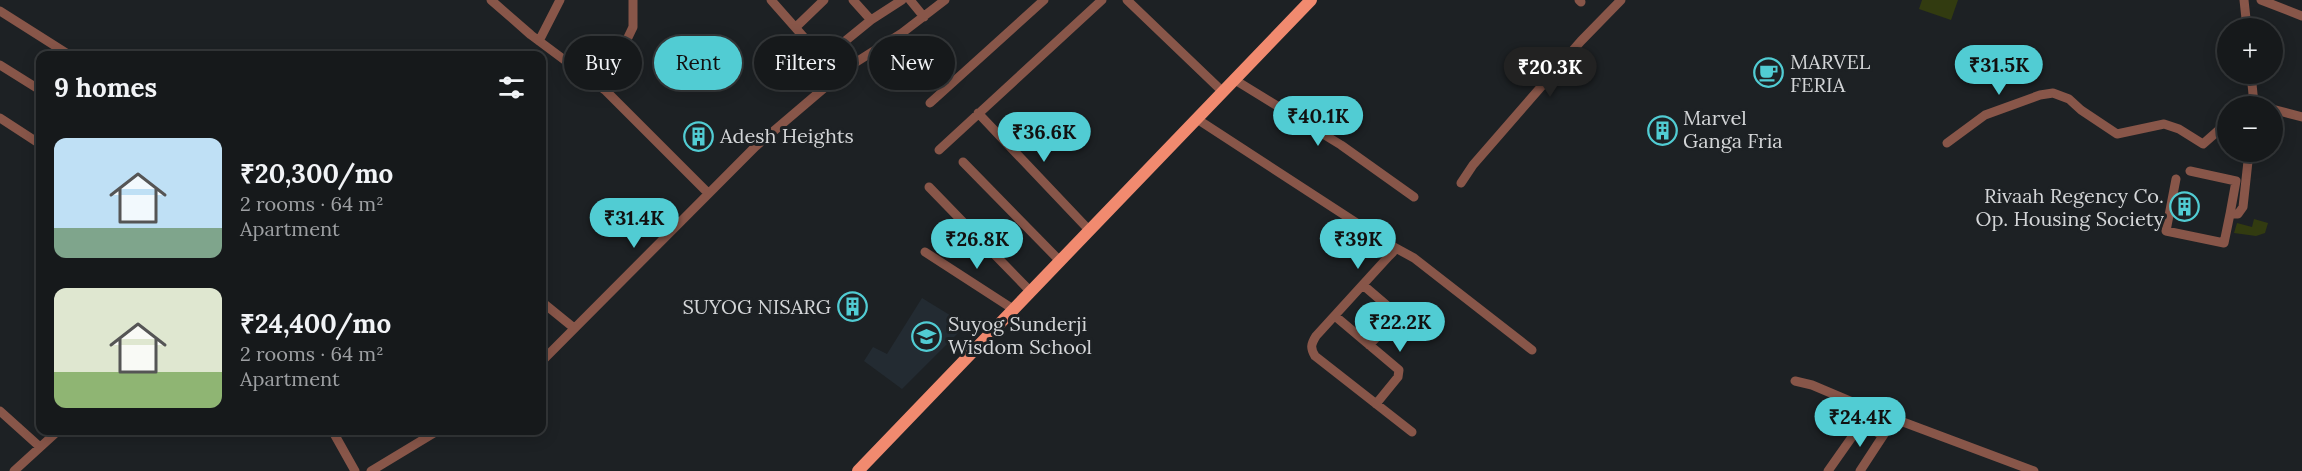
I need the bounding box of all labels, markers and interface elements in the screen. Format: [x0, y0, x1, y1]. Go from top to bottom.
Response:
map controls [2217, 18, 2283, 162]
button: + [2217, 18, 2283, 84]
chip: Buy [564, 36, 642, 90]
chip: Rent [654, 36, 742, 90]
chip: Filters [754, 36, 857, 90]
chip: New [869, 36, 955, 90]
pin: ₹31.5K [1950, 45, 2048, 96]
pin: ₹20.3K [1501, 47, 1599, 98]
place label: MARVEL FERIA [1790, 49, 1871, 97]
text: ₹31.5K [1969, 52, 2029, 77]
text: ₹20.3K [1518, 54, 1582, 79]
cafe icon: MARVEL FERIA [1753, 57, 1785, 89]
text: 9 homes [54, 71, 157, 104]
icon: filters [495, 71, 528, 104]
pin: ₹40.1K [1269, 96, 1367, 147]
button: − [2217, 96, 2283, 162]
text: ₹40.1K [1287, 103, 1349, 128]
place label: Marvel Ganga Fria [1683, 105, 1783, 153]
pin: ₹36.6K [995, 112, 1093, 163]
building icon: Marvel Ganga Fria [1646, 114, 1678, 146]
text: ₹36.6K [1012, 119, 1076, 144]
building icon: Adesh Heights [683, 120, 715, 152]
place label: Adesh Heights [719, 123, 854, 148]
text: ₹20,300/mo [240, 157, 393, 190]
icon: home [102, 162, 174, 234]
place label: Rivaah Regency Co. Op. Housing Society [1976, 183, 2164, 231]
text: 2 rooms · 64 m² [240, 191, 384, 216]
building icon: Rivaah Regency Co. Op. Housing Society [2169, 191, 2201, 223]
pin: ₹31.4K [585, 198, 683, 249]
text: ₹31.4K [604, 205, 664, 230]
text: Apartment [240, 216, 340, 241]
pin: ₹26.8K [928, 219, 1026, 270]
pin: ₹39K [1322, 219, 1394, 270]
text: ₹26.8K [945, 226, 1009, 251]
text: ₹39K [1334, 226, 1382, 251]
building icon: SUYOG NISARG [836, 291, 868, 323]
place label: SUYOG NISARG [682, 294, 831, 319]
pin: ₹22.2K [1351, 302, 1449, 353]
text: ₹24,400/mo [240, 307, 391, 340]
text: ₹22.2K [1369, 309, 1431, 334]
place label: Suyog Sunderji Wisdom School [948, 311, 1092, 359]
icon: home [102, 312, 174, 384]
school or university icon: Suyog Sunderji Wisdom School [911, 320, 943, 352]
text: 2 rooms · 64 m² [240, 341, 384, 366]
text: Apartment [240, 366, 340, 391]
pin: ₹24.4K [1811, 397, 1909, 448]
text: ₹24.4K [1829, 404, 1891, 429]

